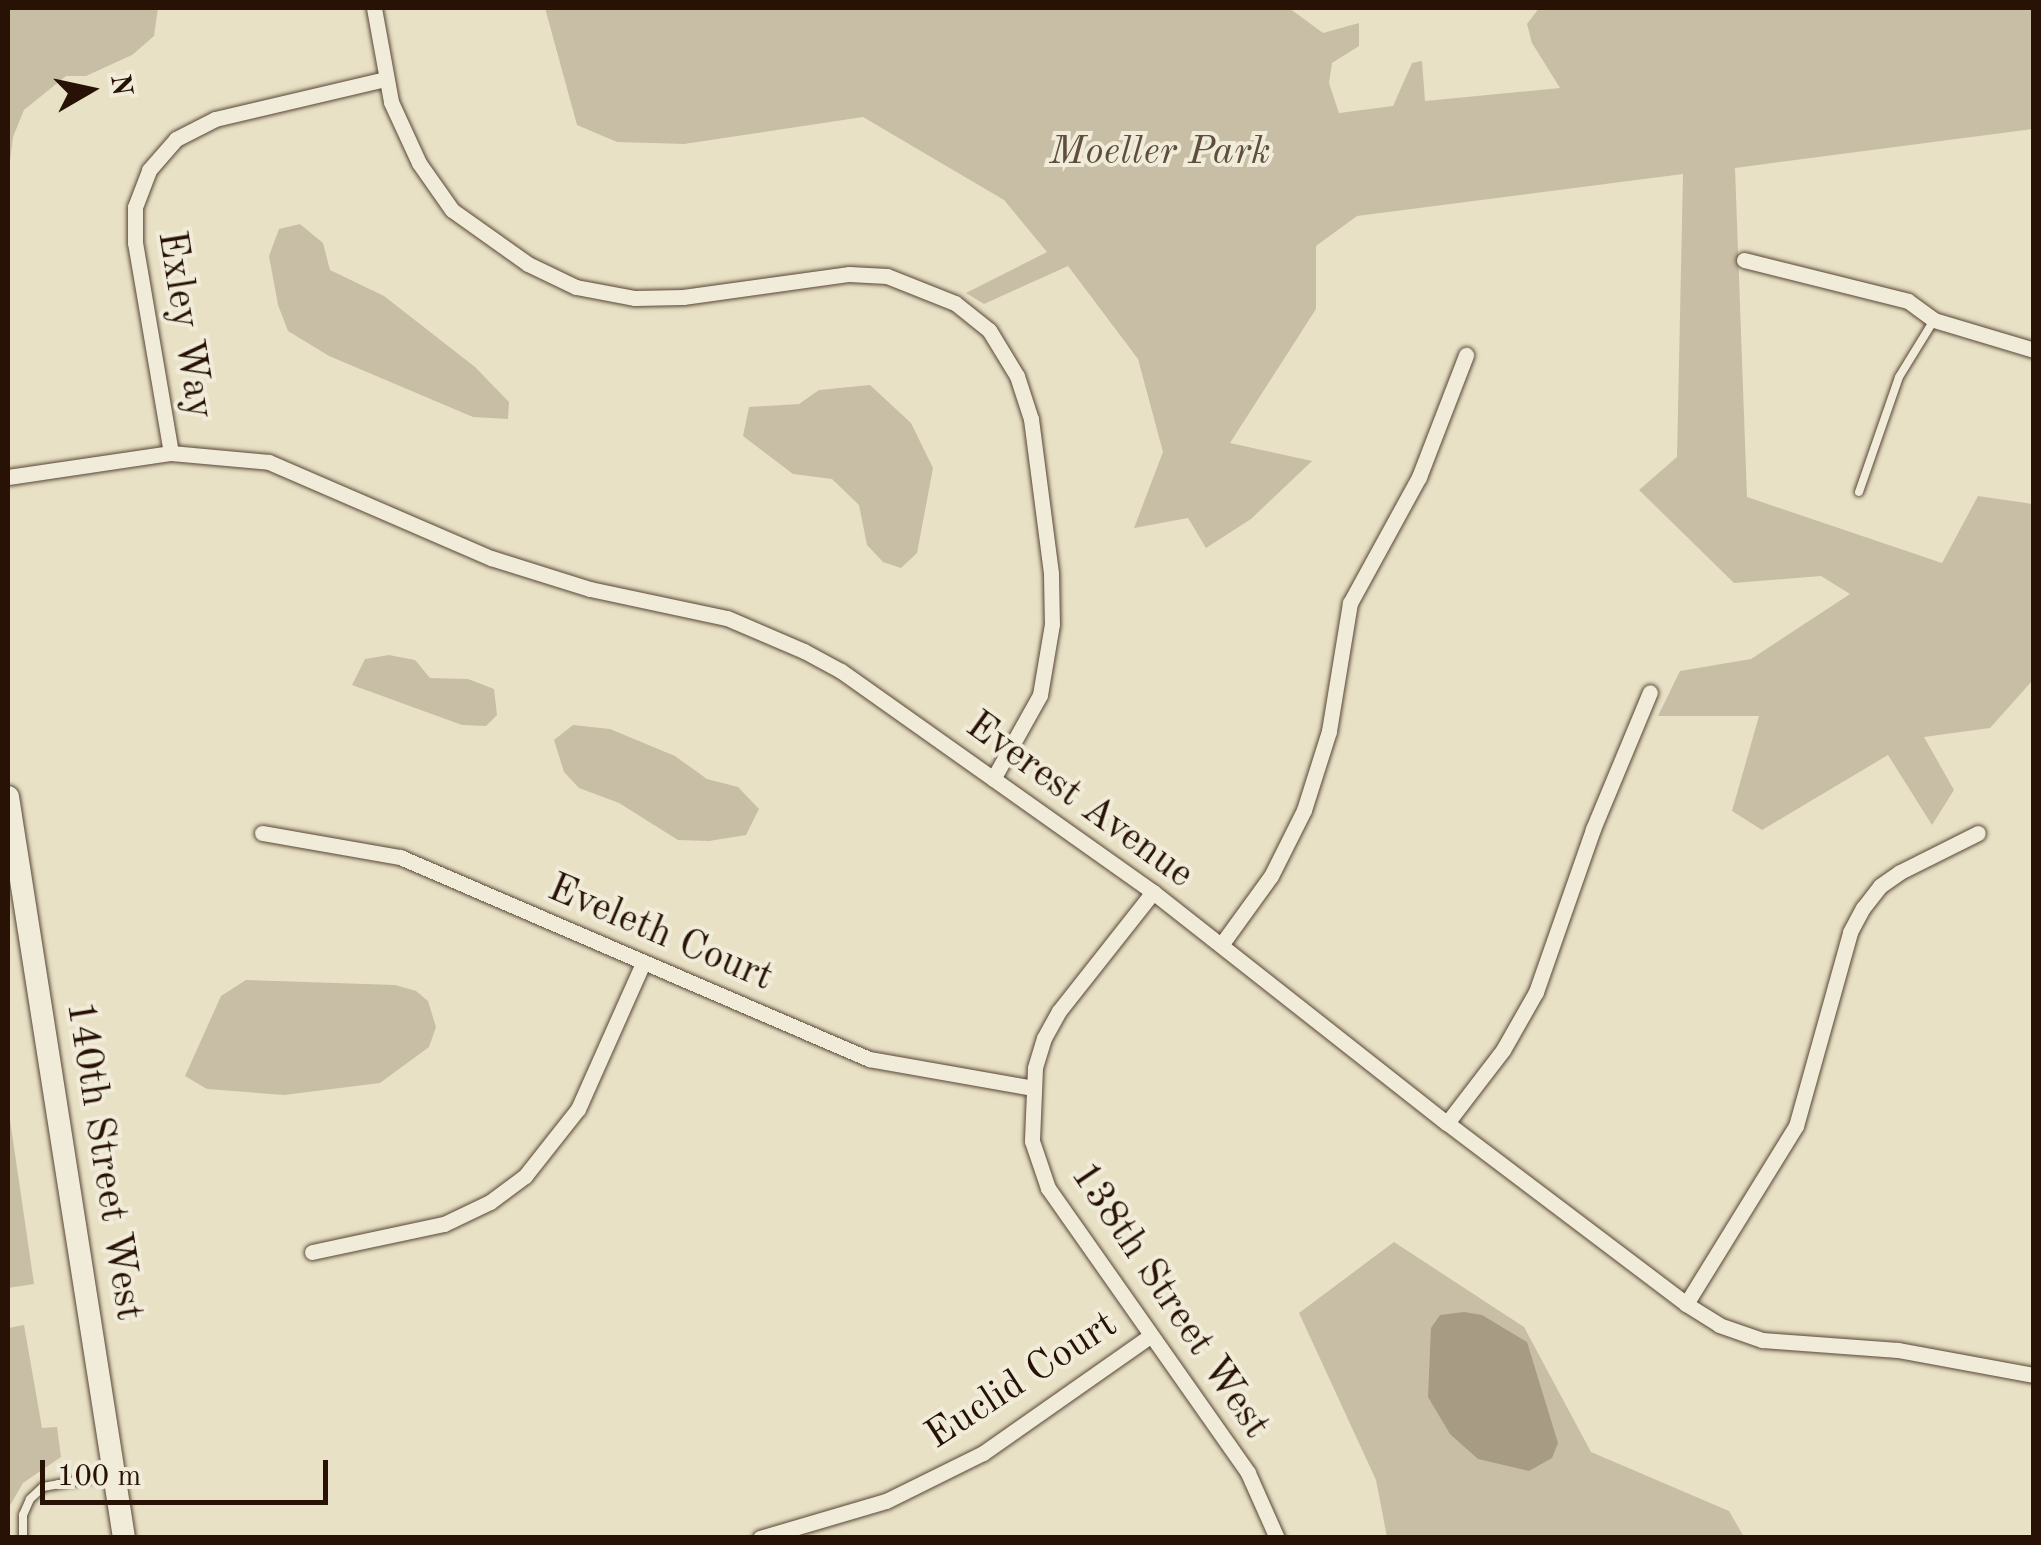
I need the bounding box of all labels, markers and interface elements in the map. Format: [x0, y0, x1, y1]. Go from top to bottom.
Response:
north arrow [40, 40, 140, 140]
text: N [104, 73, 135, 98]
park label: Moeller Park [1049, 129, 1271, 177]
street label: Exley Way [145, 227, 223, 423]
street label: Everest Avenue [956, 702, 1202, 900]
street label: Eveleth Court [540, 865, 780, 1003]
street label: 140th Street West [54, 998, 152, 1324]
street label: 138th Street West [1059, 1154, 1279, 1448]
street label: Euclid Court [917, 1301, 1127, 1461]
scale bar [45, 1440, 332, 1502]
text: 100 m [57, 1462, 141, 1492]

